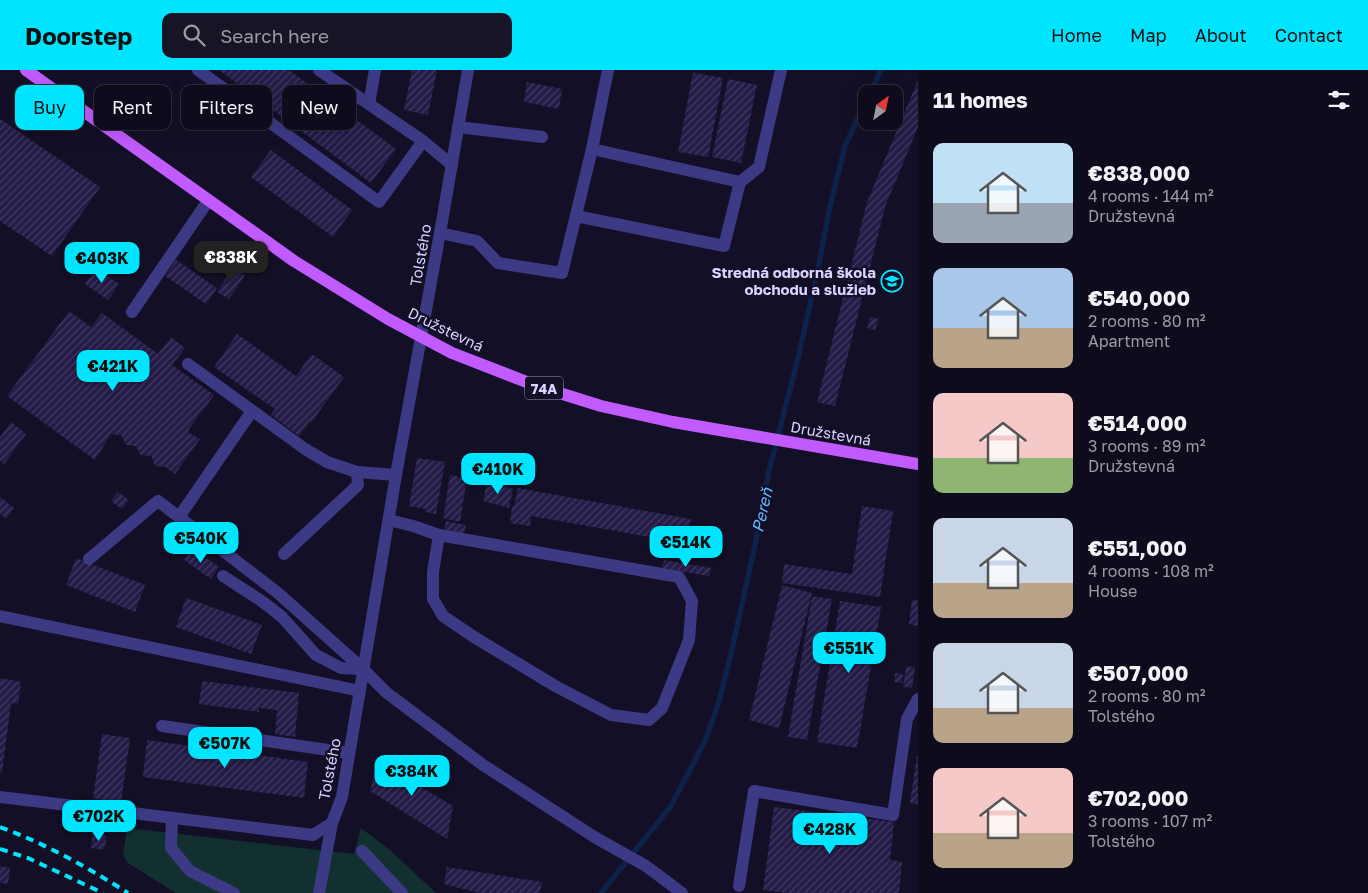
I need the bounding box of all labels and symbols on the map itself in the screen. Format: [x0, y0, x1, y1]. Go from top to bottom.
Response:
north arrow [858, 85, 902, 130]
street label: Tolstého [406, 223, 434, 287]
pin: €838K [196, 240, 266, 283]
pin: €403K [67, 242, 137, 284]
place label: Stredná odborná škola obchodu a služieb [712, 263, 876, 298]
school or university icon: Stredná odborná škola obchodu a služieb [880, 269, 904, 293]
street label: Družstevná [405, 303, 487, 355]
pin: €421K [78, 350, 148, 392]
road number: 74A [525, 376, 563, 400]
street label: Družstevná [789, 417, 873, 449]
pin: €410K [463, 452, 533, 495]
water label: Pereň [747, 485, 777, 534]
pin: €540K [166, 522, 236, 564]
pin: €514K [651, 526, 721, 568]
pin: €551K [814, 632, 884, 674]
pin: €507K [190, 726, 260, 769]
street label: Tolstého [314, 737, 344, 801]
pin: €384K [377, 754, 447, 797]
pin: €702K [64, 800, 134, 842]
pin: €428K [795, 812, 865, 855]

